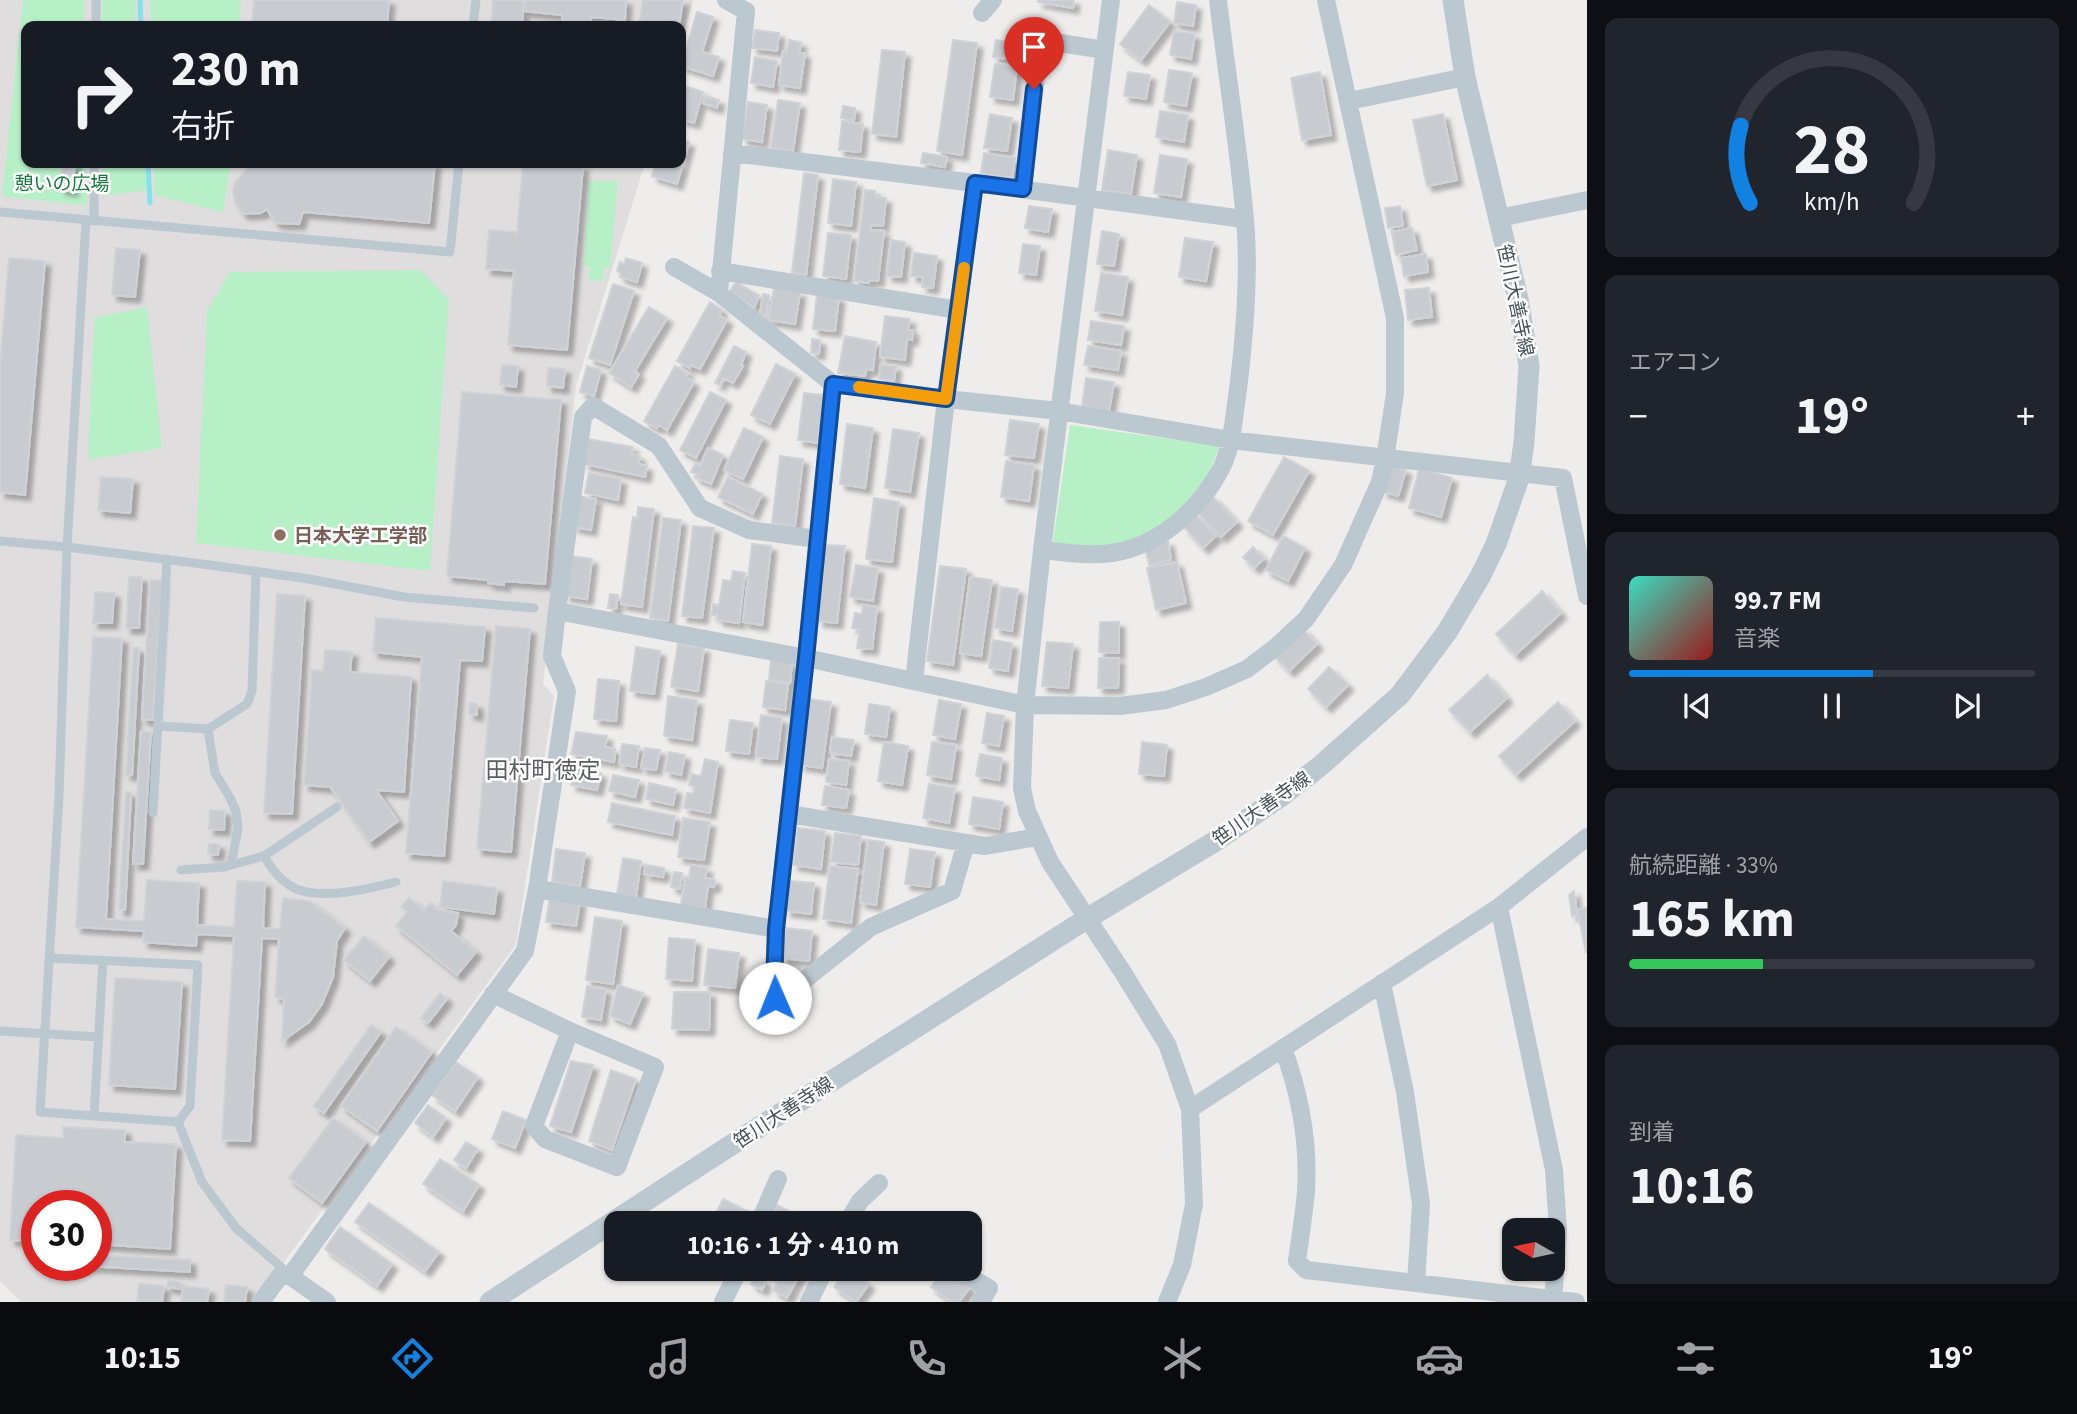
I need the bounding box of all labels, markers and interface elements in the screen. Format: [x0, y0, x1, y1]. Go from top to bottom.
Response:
pin [1004, 17, 1064, 89]
icon: arrive [1015, 28, 1053, 66]
text: 230 m [171, 35, 300, 105]
icon: right [56, 49, 147, 140]
text: 28 [1794, 99, 1870, 203]
text: 右折 [171, 104, 235, 150]
park label: 憩いの広場 [14, 171, 110, 198]
text: km/h [1804, 184, 1860, 220]
street label: 笹川大善寺線 [1489, 242, 1540, 359]
text: エアコン [1629, 346, 1721, 379]
text: 19° [1795, 380, 1869, 454]
text: − [1629, 390, 1648, 444]
text: + [2016, 390, 2035, 444]
place label: 日本大学工学部 [294, 523, 427, 550]
marker: 日本大学工学部 [272, 527, 288, 543]
text: 99.7 FM [1734, 582, 1822, 619]
text: 音楽 [1734, 622, 1780, 655]
icon: previous [1678, 687, 1716, 725]
icon: pause [1813, 687, 1851, 725]
icon: next [1948, 687, 1986, 725]
district label: 田村町徳定 [486, 754, 601, 787]
street label: 笹川大善寺線 [1207, 765, 1316, 853]
text: 航続距離 · 33% [1629, 849, 1778, 882]
text: 165 km [1629, 883, 1795, 957]
position arrow [738, 961, 812, 1035]
street label: 笹川大善寺線 [729, 1071, 839, 1156]
text: 到着 [1629, 1116, 1675, 1149]
text: 10:16 [1629, 1150, 1754, 1224]
speed limit sign: 30 [21, 1190, 112, 1281]
north arrow [1502, 1218, 1564, 1281]
map controls [1502, 1218, 1565, 1281]
text: 10:16 · 1 分 · 410 m [687, 1227, 899, 1264]
icon: directions [388, 1334, 437, 1383]
icon: music [645, 1334, 694, 1383]
icon: phone [902, 1334, 951, 1383]
icon: climate [1158, 1334, 1207, 1383]
icon: car [1415, 1334, 1464, 1383]
icon: filters [1671, 1334, 1720, 1383]
text: 10:15 [104, 1335, 181, 1381]
text: 19° [1928, 1335, 1973, 1381]

